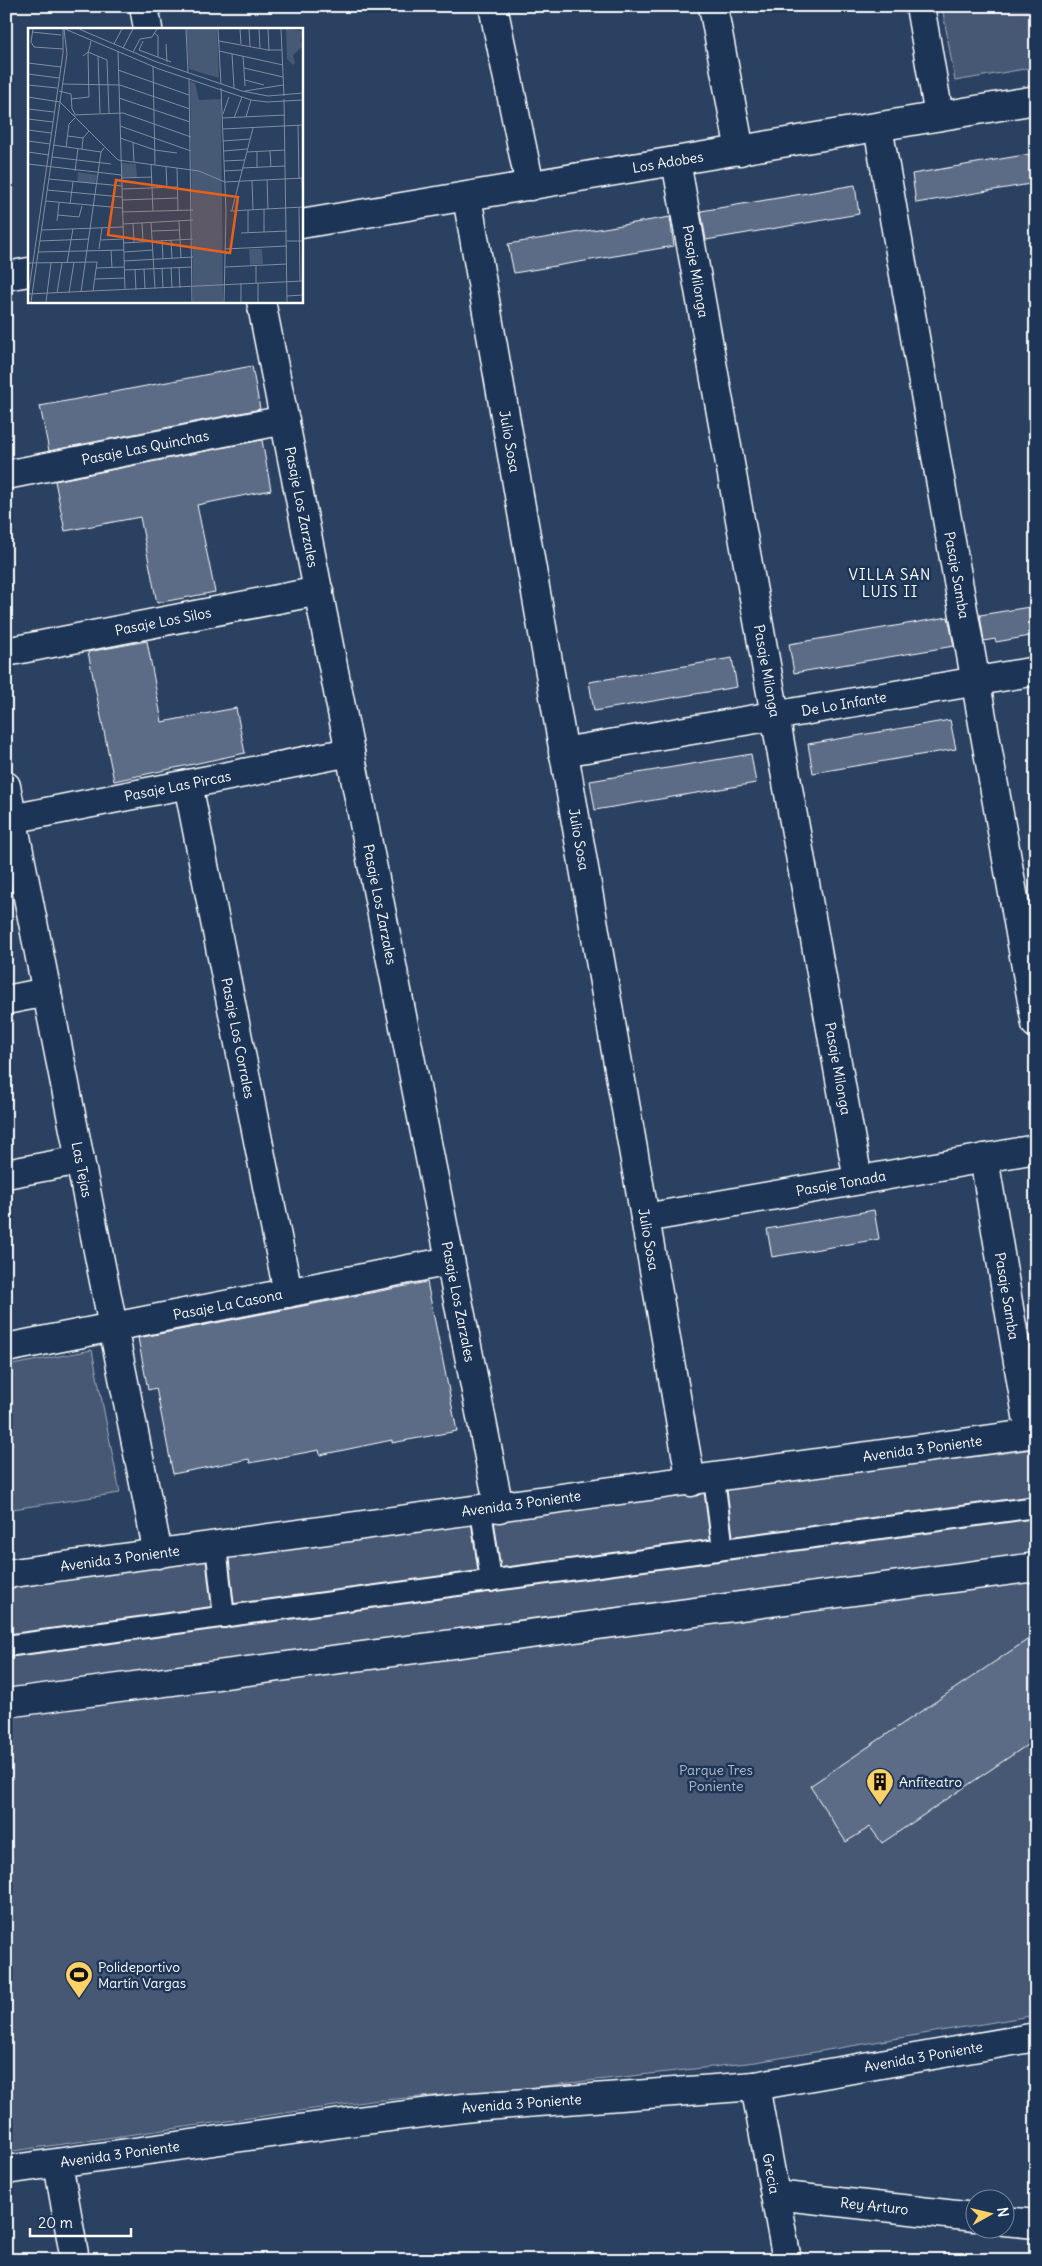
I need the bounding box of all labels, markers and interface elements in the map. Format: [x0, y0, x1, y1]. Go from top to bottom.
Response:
inset map [28, 28, 302, 302]
street label: Los Adobes [631, 147, 705, 177]
street label: Pasaje Milonga [679, 223, 713, 319]
street label: Julio Sosa [495, 409, 524, 474]
street label: Pasaje Las Quinchas [80, 426, 210, 469]
street label: Pasaje Los Zarzales [281, 445, 322, 569]
street label: Pasaje Samba [940, 530, 973, 620]
district label: VILLA SAN LUIS II [849, 565, 931, 601]
street label: Pasaje Los Silos [113, 603, 213, 640]
street label: Pasaje Milonga [750, 623, 784, 719]
street label: De Lo Infante [800, 688, 888, 720]
street label: Pasaje Las Pircas [123, 767, 233, 805]
street label: Julio Sosa [565, 807, 593, 872]
street label: Pasaje Los Zarzales [359, 842, 401, 966]
street label: Pasaje Los Corrales [217, 976, 259, 1100]
street label: Pasaje Milonga [821, 1021, 855, 1116]
street label: Las Tejas [68, 1140, 96, 1199]
street label: Pasaje Tonada [795, 1167, 887, 1200]
street label: Julio Sosa [634, 1207, 663, 1272]
street label: Pasaje Los Zarzales [438, 1240, 479, 1364]
street label: Pasaje Samba [991, 1251, 1023, 1341]
street label: Pasaje La Casona [172, 1285, 284, 1324]
street label: Avenida 3 Poniente [862, 1431, 983, 1466]
street label: Avenida 3 Poniente [460, 1486, 582, 1521]
street label: Avenida 3 Poniente [59, 1541, 181, 1575]
park label: Parque Tres Poniente [679, 1761, 753, 1795]
building icon: Anfiteatro [865, 1767, 895, 1806]
place label: Anfiteatro [899, 1773, 962, 1791]
place label: Polideportivo Martín Vargas [98, 1958, 186, 1992]
sports icon: Polideportivo Martín Vargas [64, 1960, 94, 1999]
street label: Avenida 3 Poniente [863, 2037, 984, 2076]
street label: Avenida 3 Poniente [461, 2090, 582, 2117]
street label: Avenida 3 Poniente [59, 2137, 181, 2171]
street label: Grecia [759, 2152, 784, 2195]
north arrow [964, 2188, 1014, 2238]
street label: Rey Arturo [839, 2193, 910, 2219]
scale bar [30, 2206, 131, 2238]
text: N [993, 2206, 1012, 2218]
text: 20 m [38, 2213, 73, 2232]

